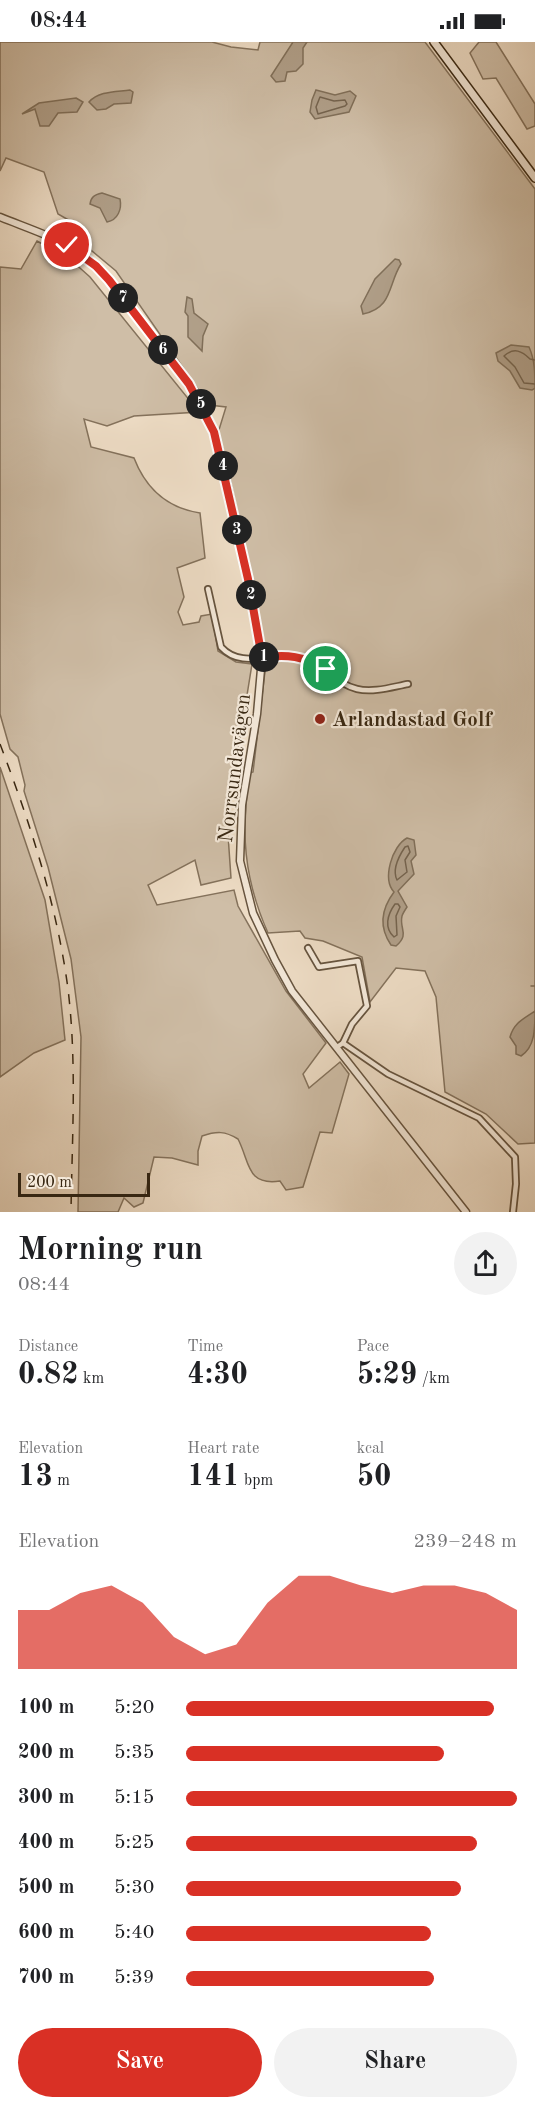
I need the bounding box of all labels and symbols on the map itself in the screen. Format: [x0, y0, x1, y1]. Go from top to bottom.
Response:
pin [41, 219, 92, 270]
pin: 7 [108, 283, 138, 313]
pin: 6 [148, 335, 178, 365]
pin: 5 [186, 389, 216, 419]
pin: 4 [208, 451, 238, 481]
pin: 3 [222, 515, 252, 545]
pin: 2 [236, 580, 266, 610]
pin: 1 [249, 642, 279, 672]
pin [300, 643, 351, 694]
street label: Norrsundavägen [216, 692, 255, 844]
place label: Arlandastad Golf [332, 710, 493, 731]
marker: Arlandastad Golf [313, 712, 327, 726]
scale bar [18, 1170, 150, 1198]

